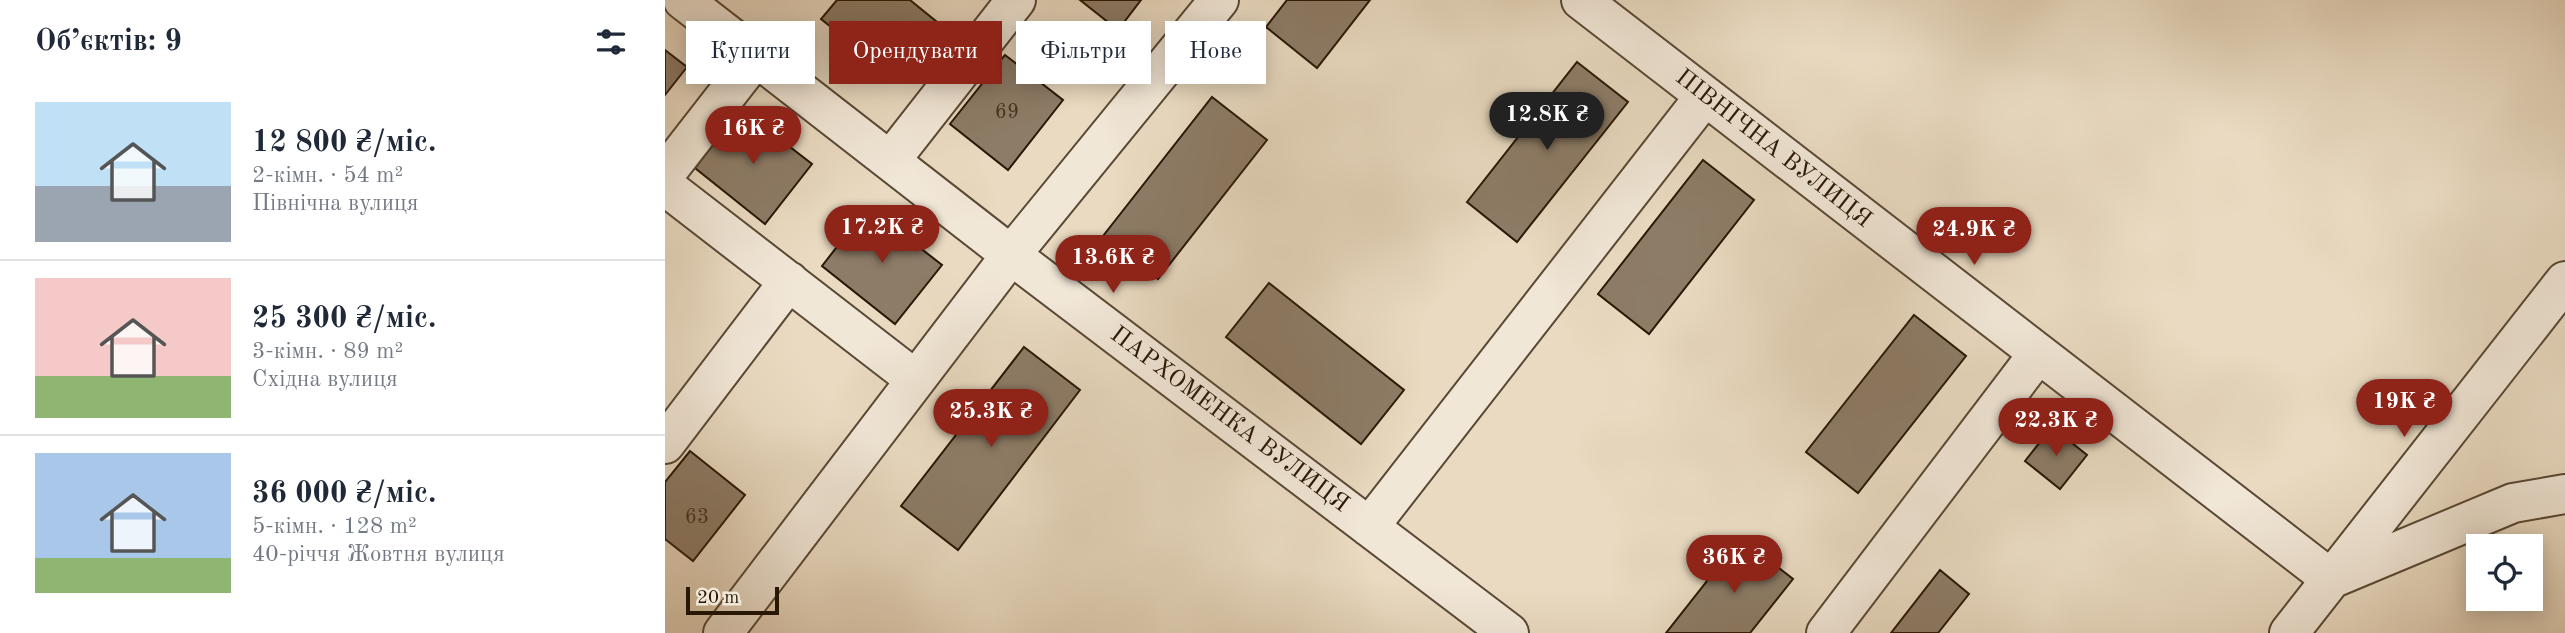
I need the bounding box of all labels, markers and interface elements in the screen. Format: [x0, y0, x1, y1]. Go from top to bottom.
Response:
chip: Купити [686, 21, 815, 84]
chip: Орендувати [829, 21, 1002, 84]
chip: Фільтри [1016, 21, 1151, 84]
chip: Нове [1165, 21, 1266, 84]
icon: filters [592, 23, 630, 61]
text: Об’єктів: 9 [35, 27, 182, 57]
street label: ПІВНІЧНА ВУЛИЦЯ [1670, 65, 1876, 233]
pin: 12.8K ₴ [1482, 92, 1612, 152]
house number: 69 [995, 102, 1019, 123]
text: 12.8K ₴ [1505, 103, 1589, 126]
pin: 16K ₴ [704, 106, 802, 166]
text: 16K ₴ [721, 117, 785, 140]
text: 12 800 ₴/міс. [252, 128, 436, 158]
icon: home [91, 130, 175, 214]
text: 2-кімн. · 54 m² [252, 164, 403, 187]
text: Північна вулиця [252, 192, 419, 215]
pin: 17.2K ₴ [817, 205, 947, 265]
pin: 24.9K ₴ [1909, 208, 2039, 267]
text: 17.2K ₴ [840, 216, 924, 239]
text: 24.9K ₴ [1932, 218, 2016, 241]
pin: 13.6K ₴ [1048, 236, 1178, 295]
text: 13.6K ₴ [1071, 246, 1155, 269]
text: 25 300 ₴/міс. [252, 304, 436, 334]
icon: home [91, 306, 175, 390]
street label: ПАРХОМЕНКА ВУЛИЦЯ [1105, 323, 1353, 517]
text: 3-кімн. · 89 m² [252, 340, 403, 363]
text: Східна вулиця [252, 368, 398, 391]
pin: 19K ₴ [2355, 380, 2453, 439]
pin: 25.3K ₴ [926, 390, 1056, 449]
text: 19K ₴ [2372, 390, 2436, 413]
pin: 22.3K ₴ [1991, 398, 2121, 458]
text: 25.3K ₴ [949, 400, 1033, 423]
text: 22.3K ₴ [2014, 409, 2098, 432]
text: 36 000 ₴/міс. [252, 479, 436, 509]
icon: home [91, 481, 175, 565]
house number: 63 [685, 507, 709, 528]
text: 5-кімн. · 128 m² [252, 515, 417, 538]
map controls [2466, 534, 2543, 611]
button: locate [2466, 534, 2543, 611]
pin: 36K ₴ [1685, 536, 1783, 595]
text: 40-річчя Жовтня вулиця [252, 543, 505, 566]
text: 36K ₴ [1702, 546, 1766, 569]
scale bar [686, 584, 779, 616]
text: 20 m [697, 589, 739, 608]

